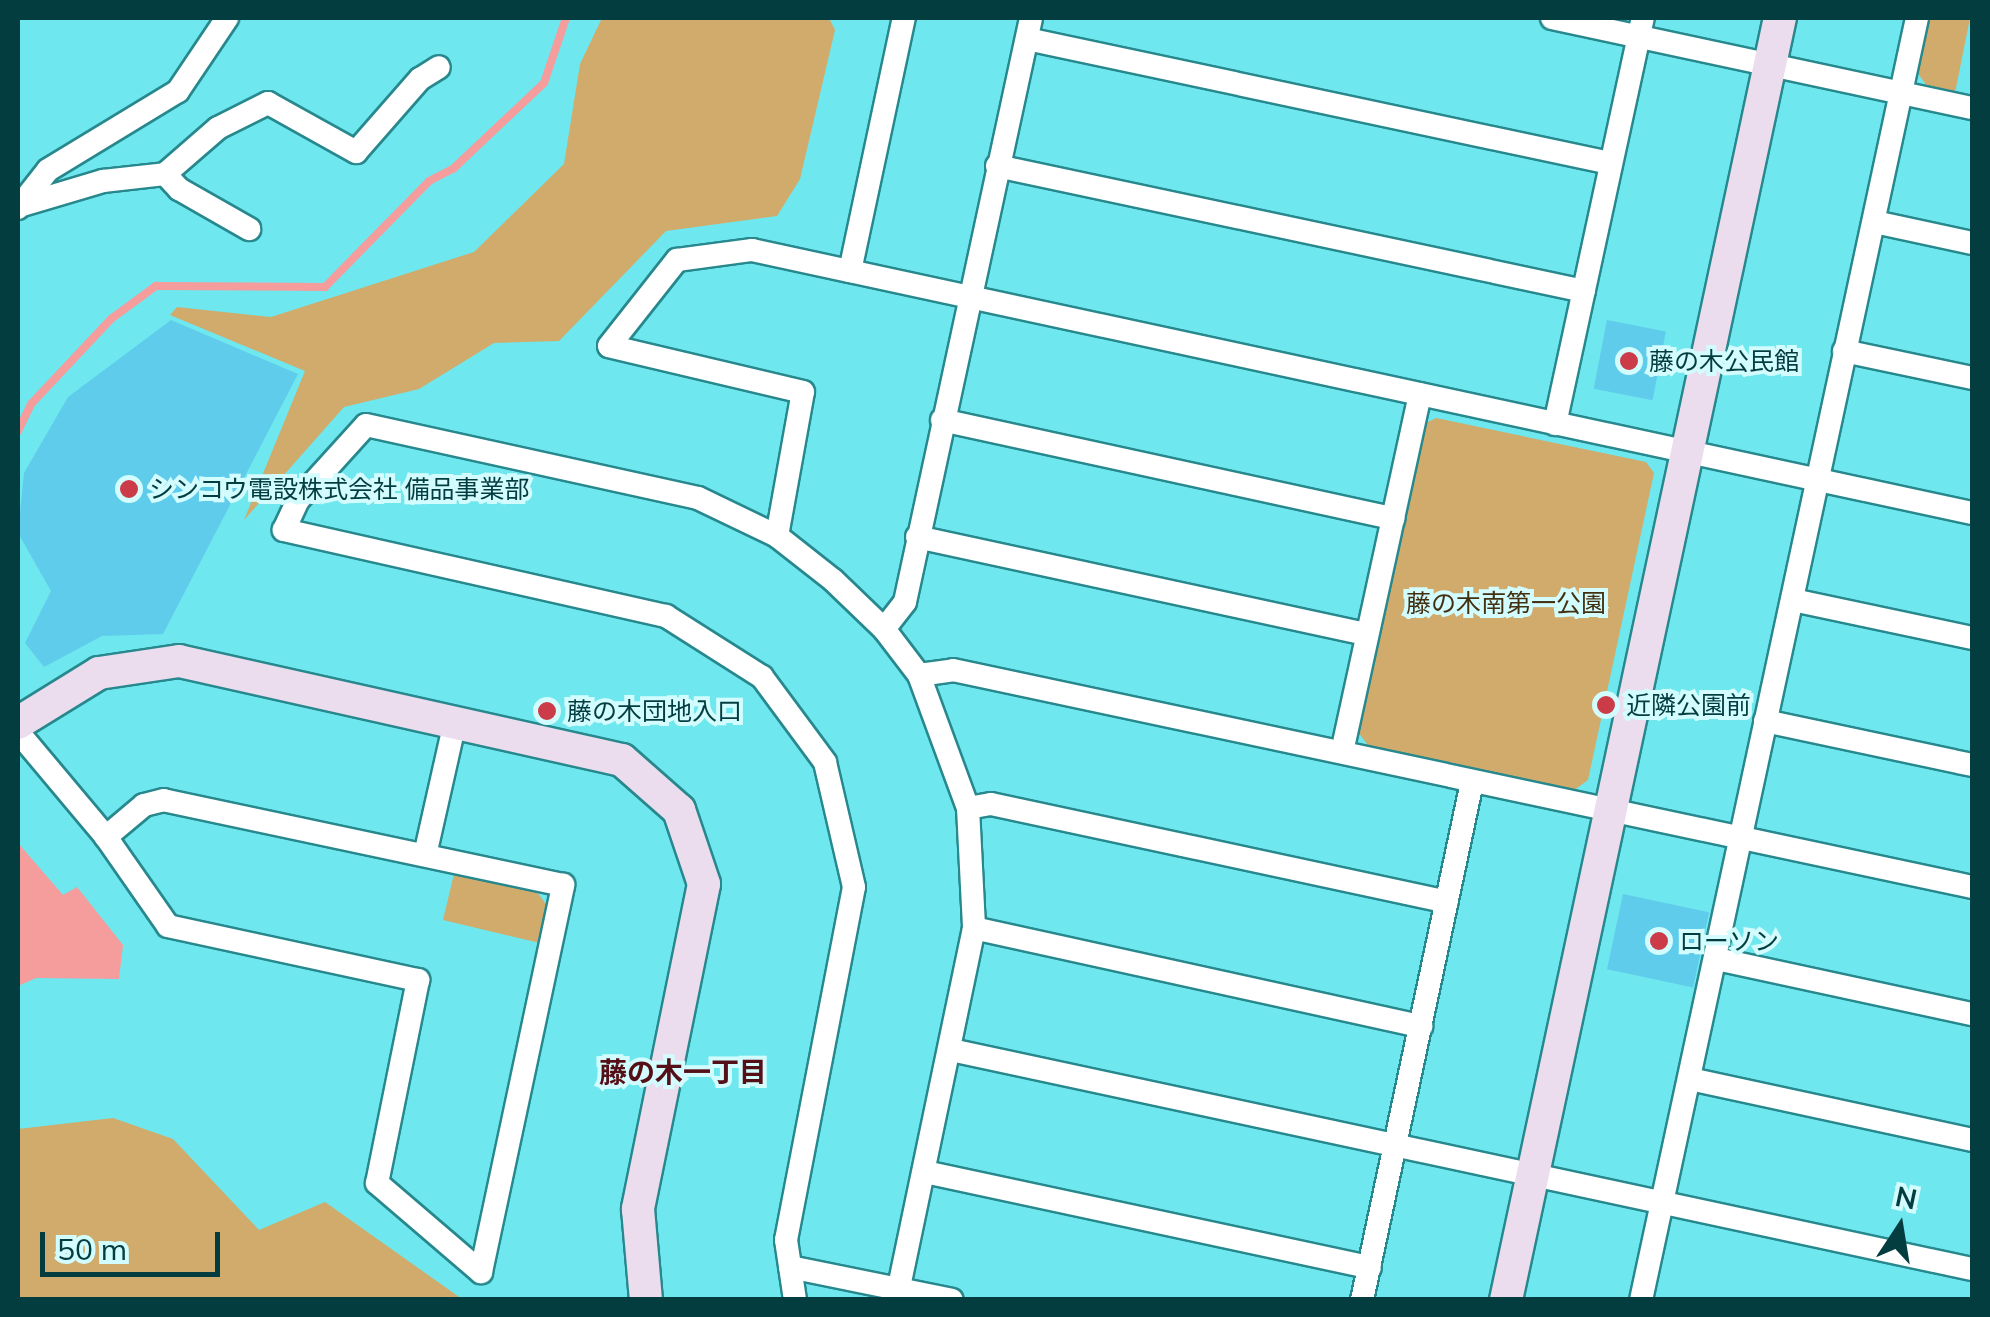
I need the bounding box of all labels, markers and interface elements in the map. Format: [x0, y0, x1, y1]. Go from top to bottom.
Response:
place label: 藤の木公民館 [1649, 346, 1799, 376]
marker: 藤の木公民館 [1618, 350, 1640, 372]
place label: シンコウ電設株式会社 備品事業部 [149, 474, 531, 504]
marker: シンコウ電設株式会社 備品事業部 [118, 478, 140, 500]
park label: 藤の木南第一公園 [1406, 588, 1606, 618]
place label: 近隣公園前 [1626, 690, 1751, 720]
marker: 近隣公園前 [1595, 694, 1617, 716]
place label: 藤の木団地入口 [567, 696, 742, 726]
marker: 藤の木団地入口 [536, 700, 558, 722]
place label: ローソン [1679, 926, 1779, 956]
marker: ローソン [1648, 930, 1670, 952]
district label: 藤の木一丁目 [599, 1055, 767, 1089]
north arrow [1850, 1177, 1950, 1277]
text: N [1892, 1178, 1920, 1216]
scale bar [45, 1212, 225, 1274]
text: 50 m [57, 1230, 127, 1268]

